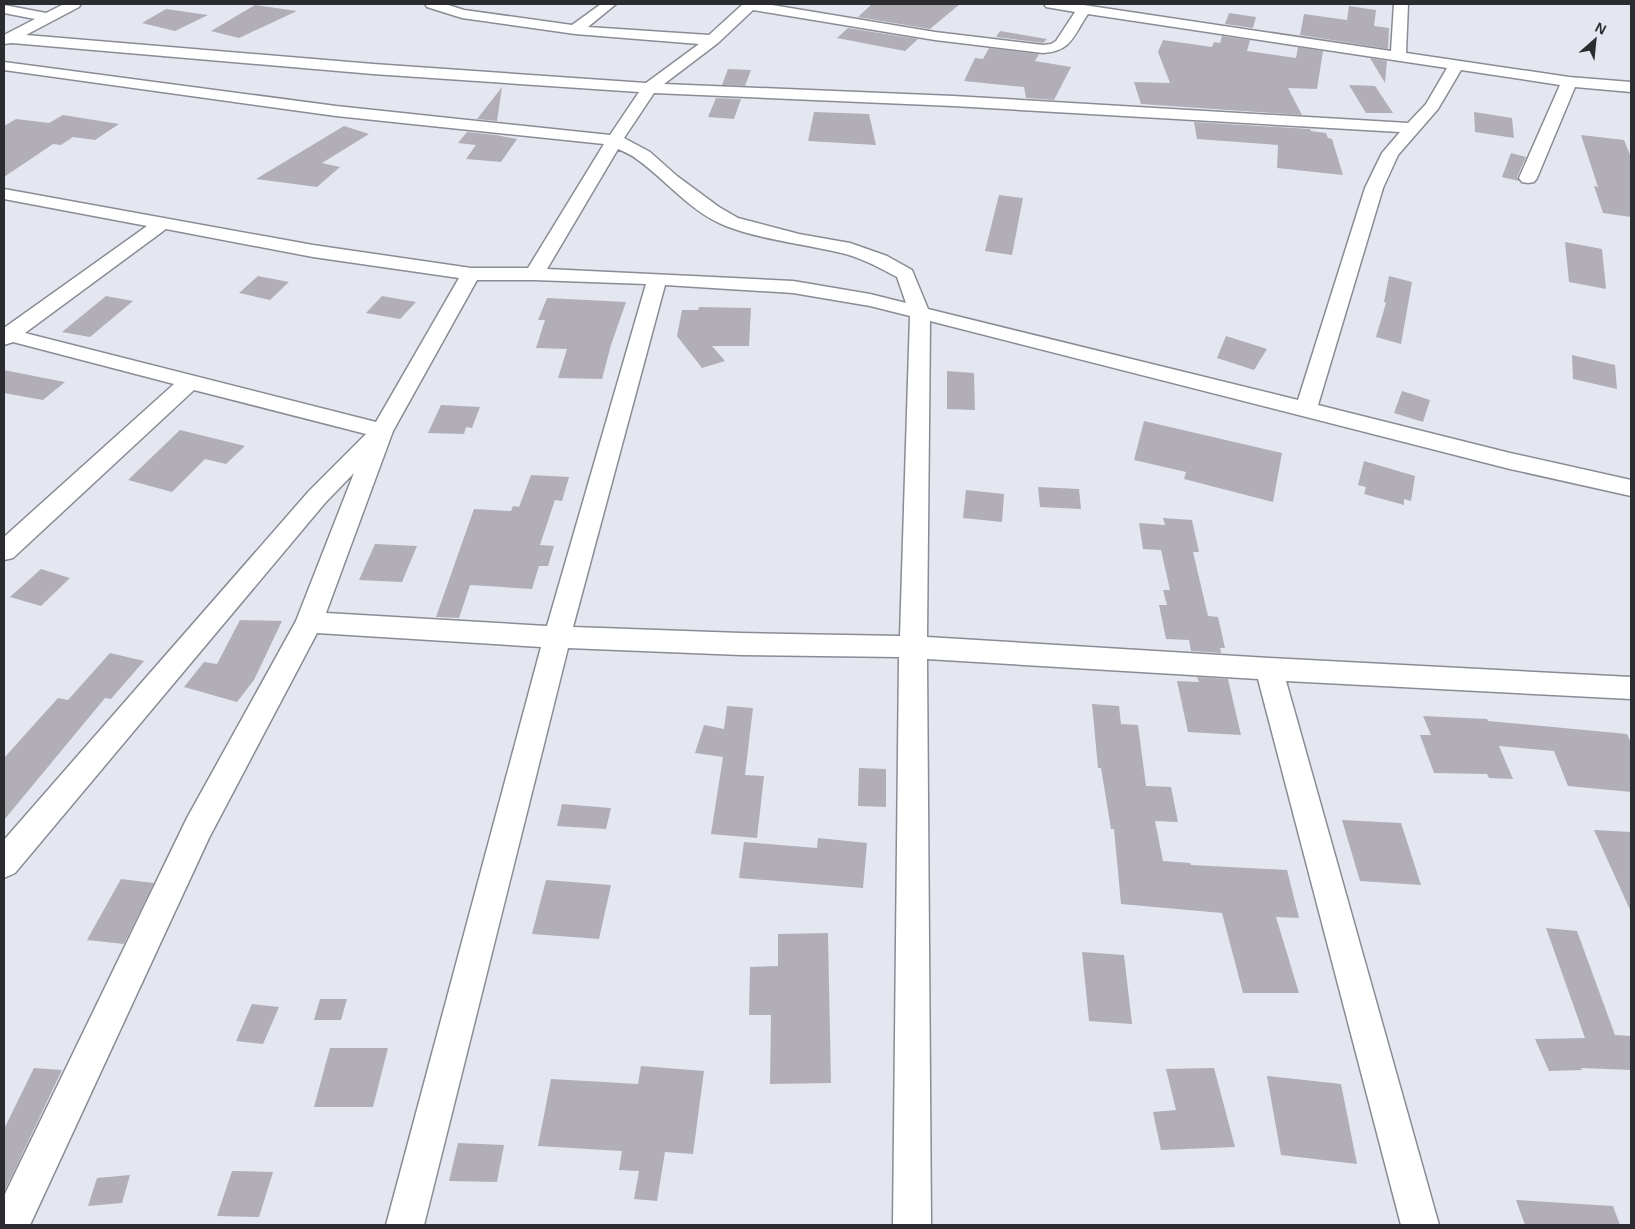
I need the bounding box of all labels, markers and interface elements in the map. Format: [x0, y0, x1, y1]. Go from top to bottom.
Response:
north arrow [1570, 15, 1620, 65]
text: N [1593, 19, 1609, 38]

